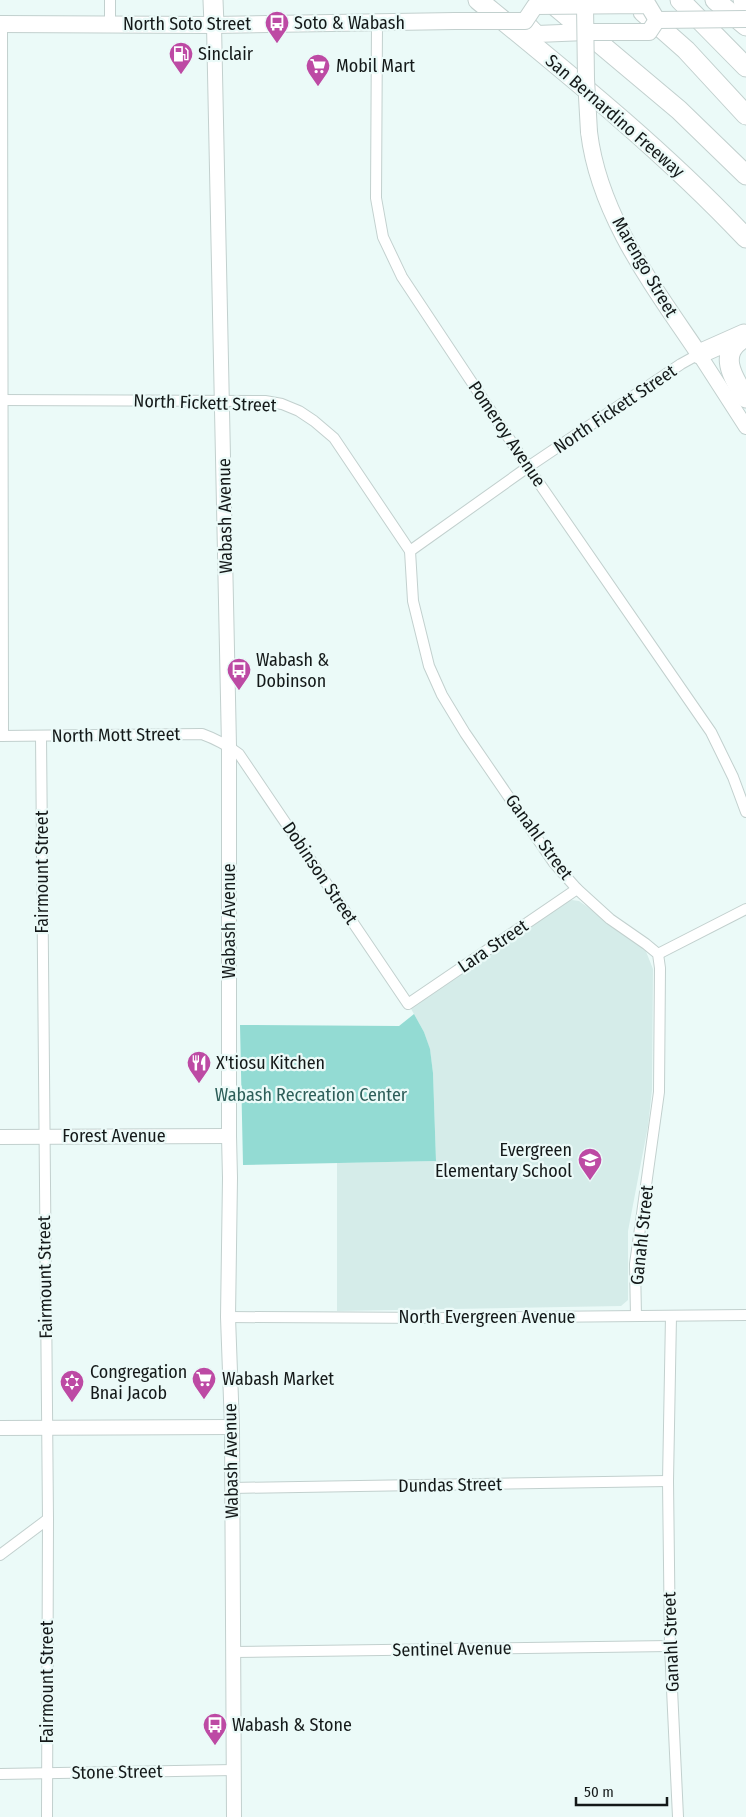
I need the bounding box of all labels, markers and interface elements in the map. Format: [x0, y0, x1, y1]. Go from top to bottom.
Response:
bus stop icon: Soto & Wabash [264, 10, 290, 44]
place label: Soto & Wabash [294, 12, 405, 34]
street label: North Soto Street [123, 13, 251, 35]
fuel station icon: Sinclair [168, 41, 194, 75]
place label: Sinclair [198, 43, 254, 65]
street label: San Bernardino Freeway [541, 50, 689, 182]
supermarket icon: Mobil Mart [305, 53, 331, 87]
place label: Mobil Mart [336, 55, 415, 77]
street label: Marengo Street [607, 213, 683, 321]
street label: North Fickett Street [549, 360, 681, 458]
street label: Pomeroy Avenue [464, 377, 550, 491]
street label: North Fickett Street [133, 390, 277, 416]
street label: Wabash Avenue [213, 458, 237, 574]
place label: Wabash & Dobinson [256, 649, 329, 692]
bus stop icon: Wabash & Dobinson [226, 657, 252, 691]
street label: North Mott Street [51, 723, 181, 747]
street label: Ganahl Street [501, 790, 577, 884]
street label: Fairmount Street [31, 810, 53, 934]
street label: Dobinson Street [278, 818, 362, 928]
street label: Wabash Avenue [218, 863, 240, 979]
street label: Lara Street [454, 915, 532, 977]
restaurant icon: X'tiosu Kitchen [186, 1050, 212, 1084]
place label: X'tiosu Kitchen [216, 1052, 325, 1074]
park label: Wabash Recreation Center [215, 1084, 408, 1106]
street label: Forest Avenue [62, 1125, 166, 1147]
place label: Evergreen Elementary School [435, 1139, 572, 1182]
school or university icon: Evergreen Elementary School [577, 1147, 603, 1181]
street label: Ganahl Street [626, 1184, 658, 1286]
street label: Fairmount Street [33, 1215, 57, 1339]
street label: North Evergreen Avenue [398, 1306, 576, 1328]
place label: Congregation Bnai Jacob [90, 1361, 187, 1404]
supermarket icon: Wabash Market [191, 1366, 217, 1400]
place label: Wabash Market [222, 1368, 334, 1390]
synagogue icon: Congregation Bnai Jacob [59, 1369, 85, 1403]
street label: Wabash Avenue [219, 1403, 243, 1519]
street label: Dundas Street [398, 1473, 502, 1497]
street label: Ganahl Street [658, 1591, 684, 1692]
street label: Fairmount Street [36, 1620, 58, 1744]
street label: Sentinel Avenue [392, 1637, 512, 1661]
bus stop icon: Wabash & Stone [202, 1712, 228, 1746]
place label: Wabash & Stone [232, 1714, 352, 1736]
street label: Stone Street [71, 1760, 163, 1784]
scale bar [576, 1774, 667, 1806]
text: 50 m [584, 1783, 614, 1801]

